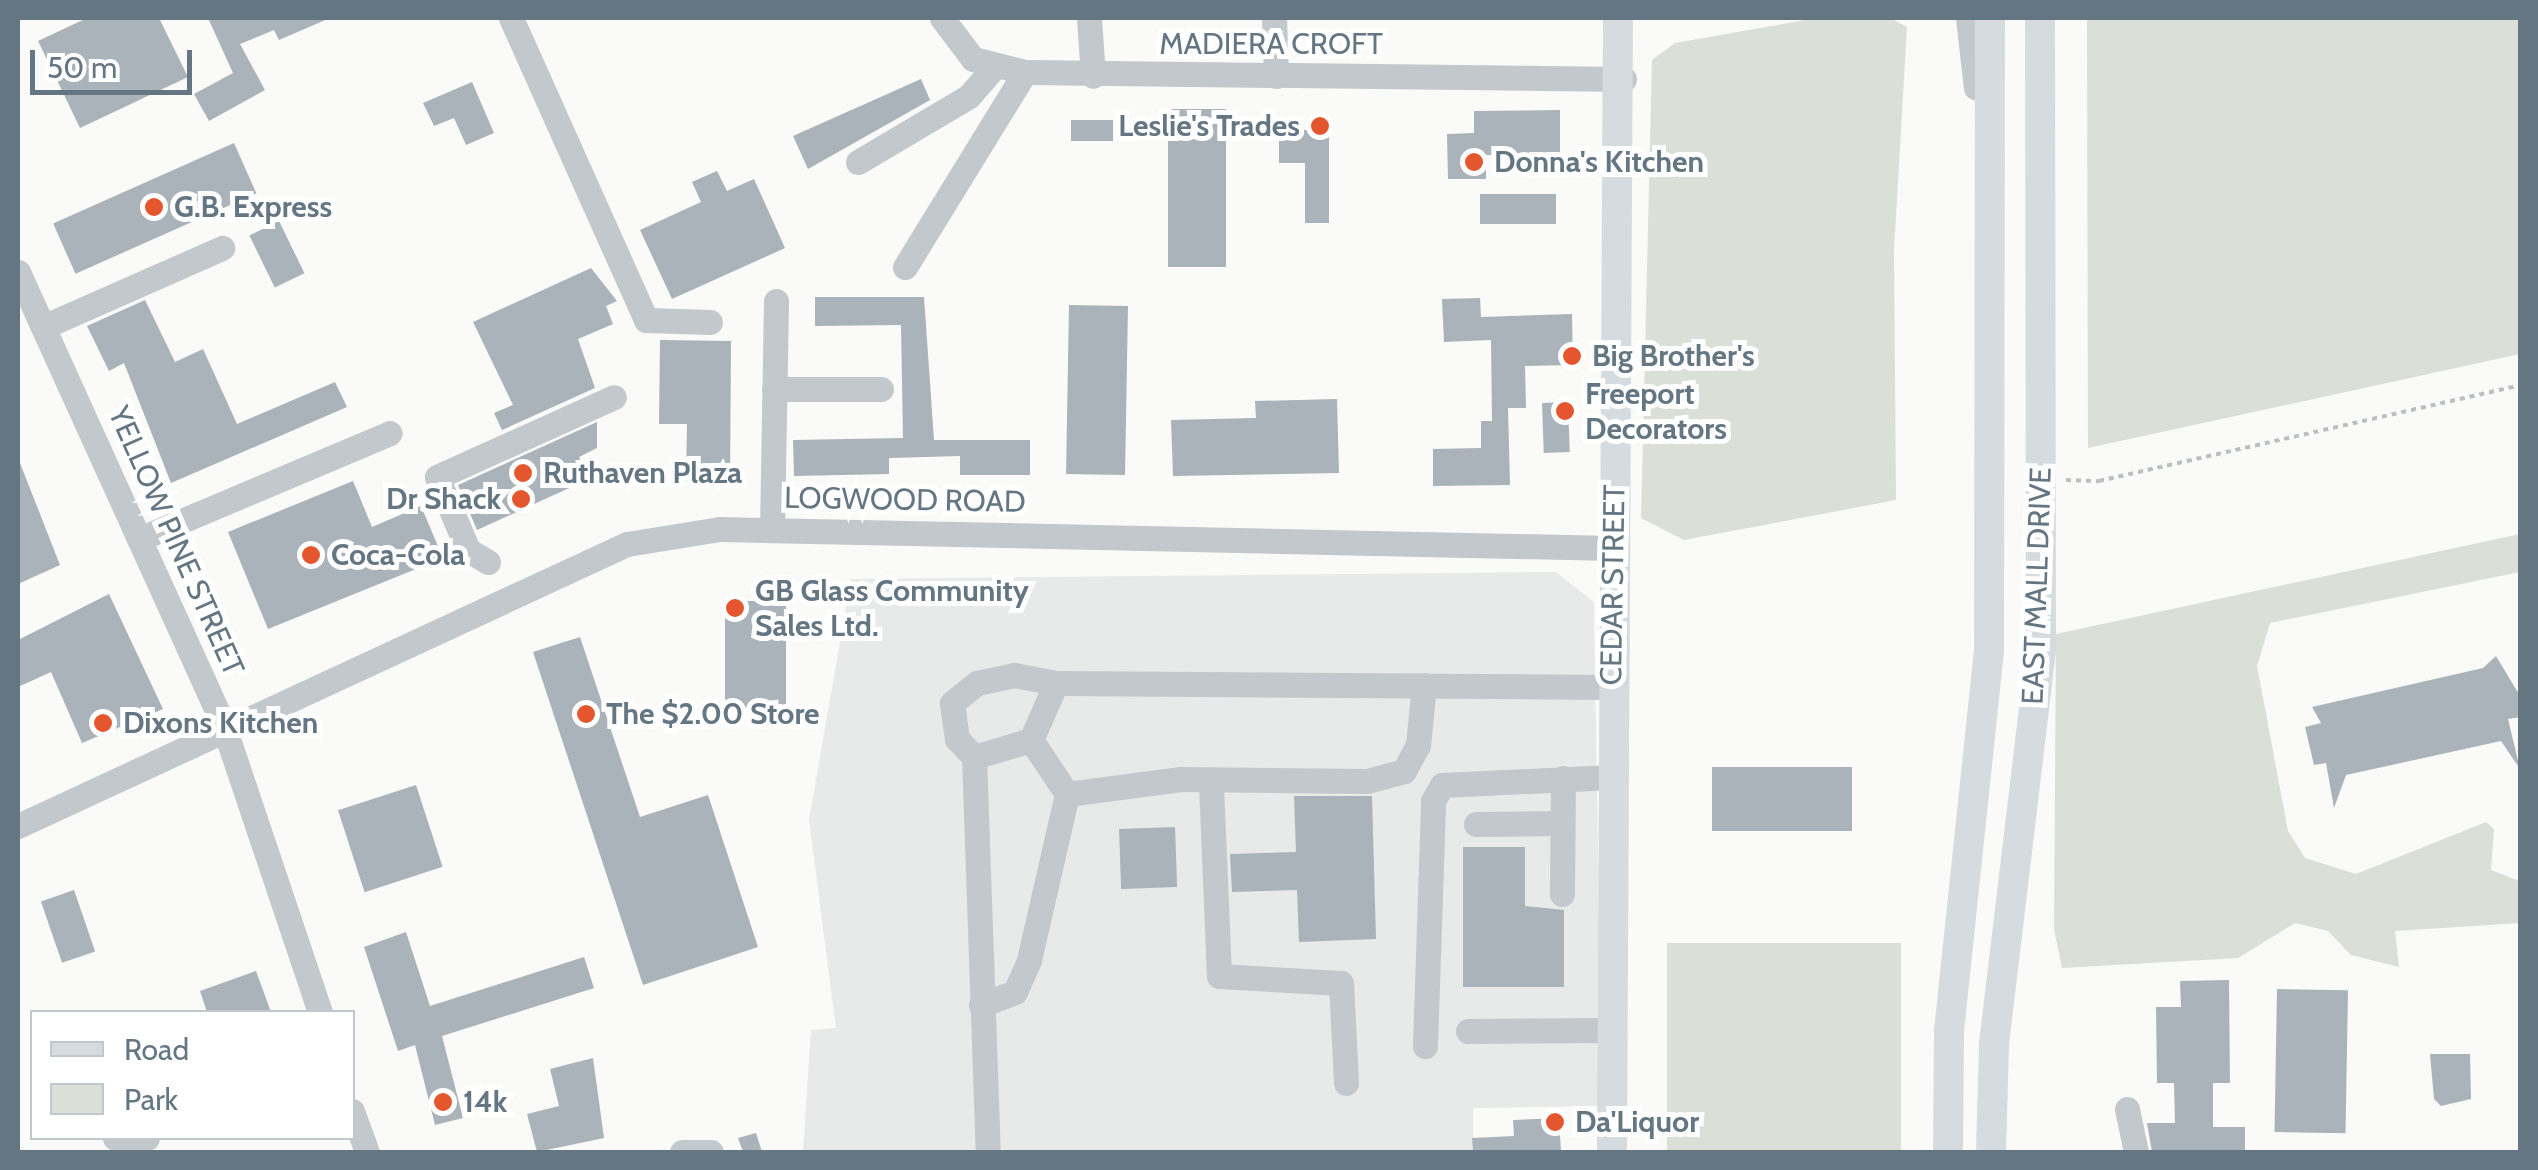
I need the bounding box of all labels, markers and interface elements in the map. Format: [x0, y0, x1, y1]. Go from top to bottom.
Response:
street label: MADIERA CROFT [1159, 26, 1383, 62]
scale bar [35, 30, 198, 92]
text: 50 m [47, 49, 117, 86]
place label: Leslie's Trades [1118, 108, 1300, 144]
marker: Leslie's Trades [1309, 115, 1331, 137]
place label: Donna's Kitchen [1494, 144, 1704, 180]
marker: Donna's Kitchen [1463, 151, 1485, 173]
place label: G.B. Express [174, 189, 332, 225]
marker: G.B. Express [143, 196, 165, 218]
place label: Big Brother's [1592, 338, 1755, 374]
marker: Big Brother's [1561, 345, 1583, 367]
place label: Freeport Decorators [1585, 376, 1727, 446]
marker: Freeport Decorators [1554, 400, 1576, 422]
street label: YELLOW PINE STREET [100, 401, 252, 681]
place label: Ruthaven Plaza [543, 455, 742, 491]
marker: Ruthaven Plaza [512, 462, 534, 484]
street label: EAST MALL DRIVE [2015, 467, 2059, 705]
street label: LOGWOOD ROAD [784, 480, 1026, 520]
place label: Dr Shack [386, 481, 501, 517]
street label: CEDAR STREET [1593, 484, 1633, 686]
marker: Dr Shack [510, 488, 532, 510]
place label: Coca-Cola [331, 537, 465, 573]
marker: Coca-Cola [300, 544, 322, 566]
place label: GB Glass Community Sales Ltd. [755, 573, 1029, 644]
marker: GB Glass Community Sales Ltd. [724, 597, 746, 619]
place label: The $2.00 Store [606, 696, 820, 732]
marker: The $2.00 Store [575, 703, 597, 725]
place label: Dixons Kitchen [123, 705, 318, 741]
marker: Dixons Kitchen [92, 712, 114, 734]
legend [30, 1010, 355, 1140]
text: Road [124, 1031, 189, 1068]
text: Park [124, 1081, 178, 1118]
place label: 14k [463, 1084, 507, 1120]
marker: 14k [432, 1091, 454, 1113]
place label: Da'Liquor [1575, 1104, 1699, 1140]
marker: Da'Liquor [1544, 1111, 1566, 1133]

